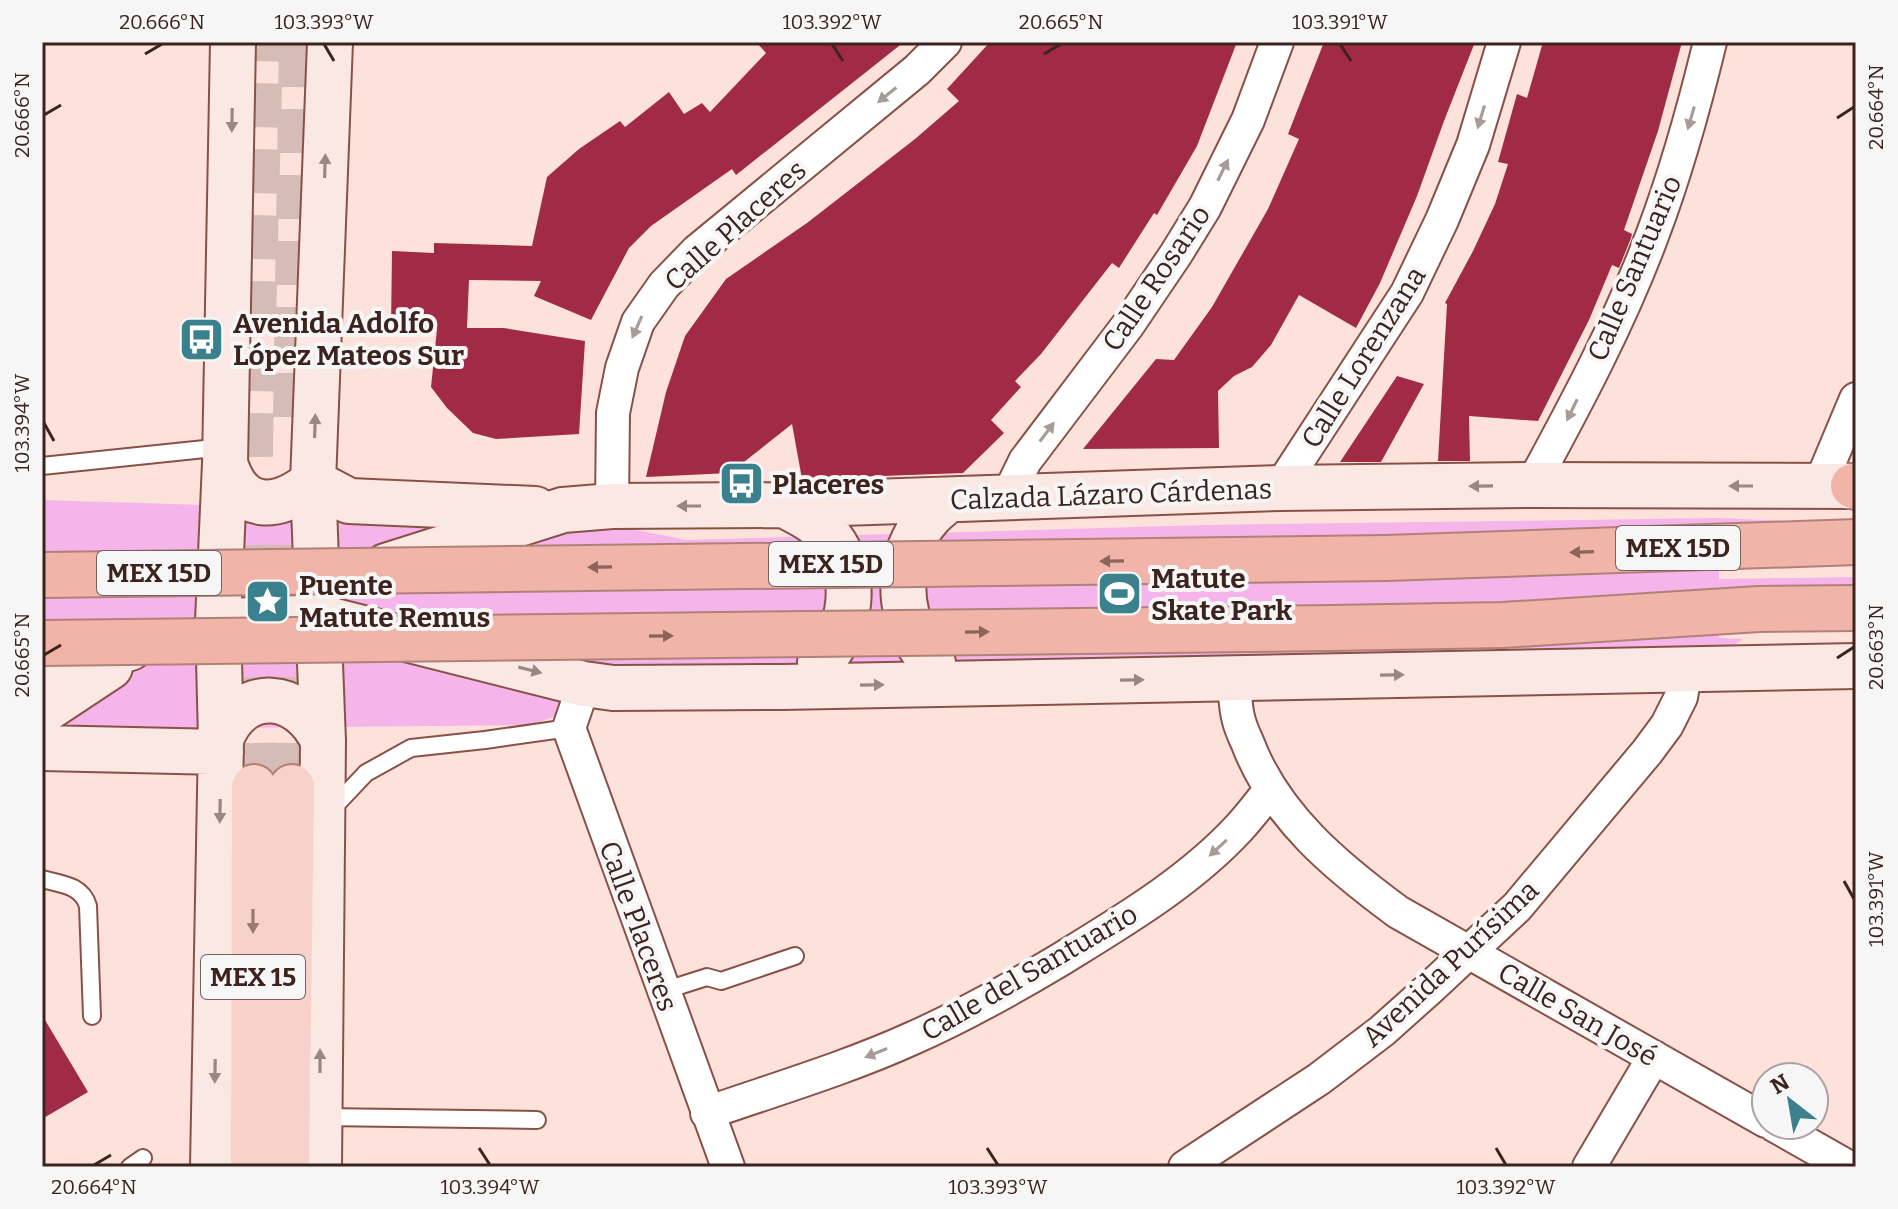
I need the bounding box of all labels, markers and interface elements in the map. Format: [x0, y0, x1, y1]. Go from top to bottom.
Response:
text: 20.666°N [119, 10, 205, 34]
text: 103.393°W [274, 10, 374, 34]
text: 103.392°W [782, 10, 882, 34]
text: 20.665°N [1019, 10, 1103, 34]
text: 103.391°W [1292, 10, 1388, 34]
text: 20.664°N [1864, 64, 1888, 150]
text: 20.666°N [10, 72, 34, 158]
one-way arrow [877, 86, 897, 102]
one-way arrow [1475, 105, 1487, 129]
one-way arrow [1684, 106, 1697, 130]
one-way arrow [226, 108, 238, 133]
one-way arrow [319, 153, 332, 178]
street label: Calle Placeres [658, 153, 813, 297]
one-way arrow [1217, 159, 1230, 182]
street label: Calle Santuario [1581, 170, 1688, 366]
street label: Calle Rosario [1096, 199, 1217, 358]
street label: Calle Lorenzana [1294, 260, 1432, 454]
place label: Avenida Adolfo López Mateos Sur [233, 307, 464, 372]
bus stop icon: Avenida Adolfo López Mateos Sur [178, 315, 226, 363]
one-way arrow [631, 316, 644, 339]
text: 103.394°W [10, 373, 34, 472]
one-way arrow [1565, 398, 1579, 421]
one-way arrow [309, 413, 322, 438]
one-way arrow [1038, 422, 1054, 442]
bus stop icon: Placeres [717, 460, 765, 508]
place label: Placeres [772, 468, 884, 501]
street label: Calzada Lázaro Cárdenas [949, 472, 1273, 517]
one-way arrow [1468, 479, 1493, 492]
one-way arrow [1728, 480, 1753, 492]
one-way arrow [676, 500, 701, 512]
road number: MEX 15D [1616, 526, 1740, 570]
road number: MEX 15D [769, 542, 893, 586]
one-way arrow [1569, 545, 1594, 558]
road number: MEX 15D [97, 551, 221, 595]
one-way arrow [1099, 555, 1124, 567]
one-way arrow [587, 561, 612, 573]
place label: Matute Skate Park [1151, 562, 1292, 627]
place label: Puente Matute Remus [299, 569, 490, 634]
sports icon: Matute Skate Park [1096, 570, 1144, 618]
place icon: Puente Matute Remus [244, 577, 292, 625]
text: 20.663°N [1864, 604, 1888, 690]
text: 20.665°N [10, 613, 34, 697]
one-way arrow [965, 626, 990, 638]
one-way arrow [649, 629, 674, 642]
one-way arrow [518, 665, 543, 677]
one-way arrow [1380, 668, 1405, 681]
one-way arrow [1120, 674, 1145, 686]
one-way arrow [860, 679, 885, 691]
one-way arrow [214, 799, 226, 824]
street label: Calle Placeres [592, 837, 685, 1016]
one-way arrow [1209, 839, 1228, 857]
text: 103.391°W [1864, 851, 1888, 947]
street label: Avenida Purísima [1355, 873, 1545, 1054]
street label: Calle del Santuario [915, 897, 1143, 1048]
one-way arrow [247, 909, 259, 934]
road number: MEX 15 [201, 955, 305, 999]
street label: Calle San José [1492, 956, 1663, 1073]
one-way arrow [864, 1047, 888, 1060]
one-way arrow [314, 1048, 327, 1073]
one-way arrow [208, 1059, 221, 1084]
north arrow [1750, 1061, 1830, 1141]
text: N [1766, 1068, 1794, 1100]
text: 20.664°N [51, 1175, 137, 1199]
text: 103.394°W [441, 1175, 540, 1199]
text: 103.393°W [948, 1175, 1048, 1199]
text: 103.392°W [1456, 1175, 1556, 1199]

